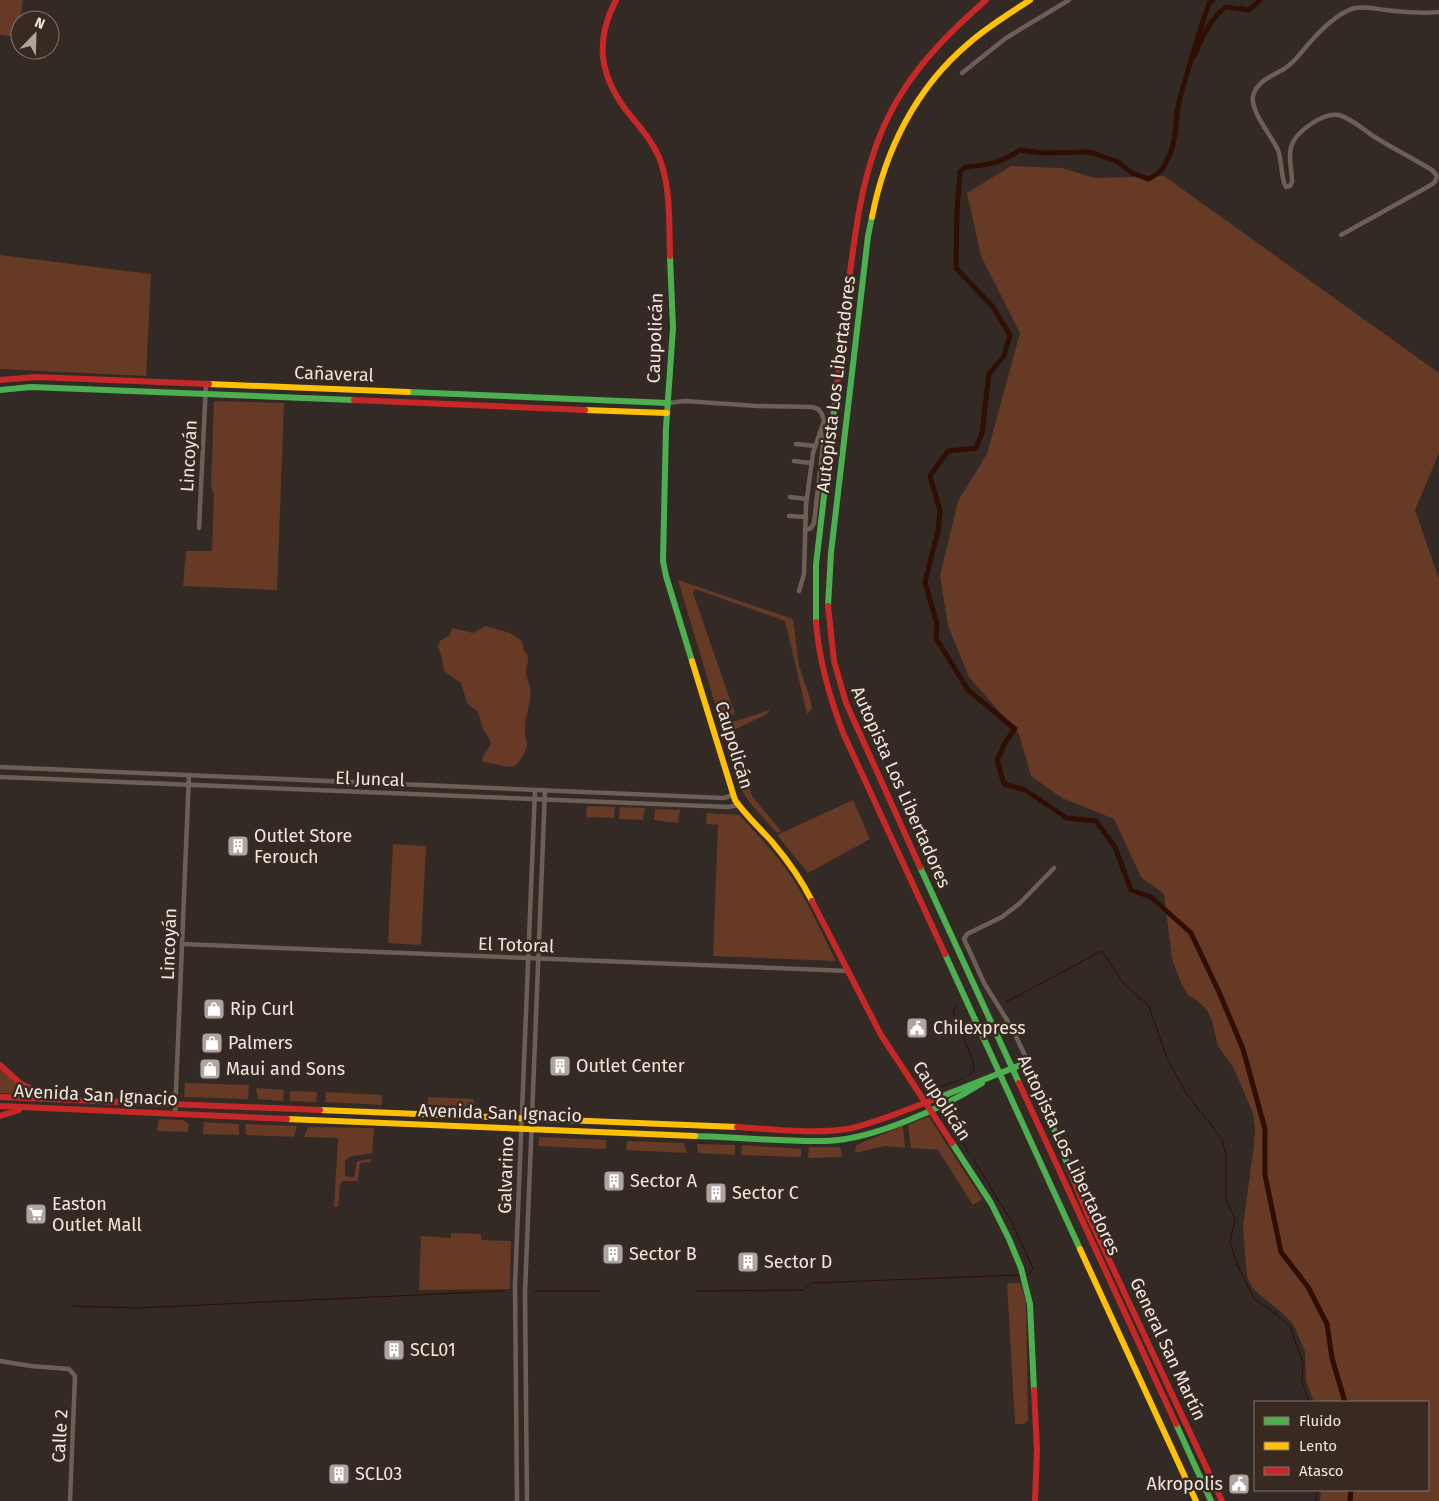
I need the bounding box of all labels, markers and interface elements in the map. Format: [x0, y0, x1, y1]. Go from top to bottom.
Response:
north arrow [10, 10, 60, 60]
text: N [32, 14, 47, 33]
street label: Autopista Los Libertadores [812, 274, 860, 494]
street label: Caupolicán [642, 292, 668, 384]
street label: Cañaveral [294, 362, 374, 386]
street label: Lincoyán [176, 419, 202, 493]
street label: Autopista Los Libertadores [847, 683, 955, 891]
street label: Caupolicán [710, 699, 758, 791]
street label: El Juncal [335, 767, 405, 791]
place label: Outlet Store Ferouch [254, 825, 352, 868]
building icon: Outlet Store Ferouch [226, 834, 250, 858]
street label: Lincoyán [157, 908, 181, 980]
street label: El Totoral [477, 933, 555, 957]
shop icon: Rip Curl [202, 997, 226, 1021]
place label: Rip Curl [230, 998, 294, 1020]
public building icon: Chilexpress [905, 1016, 929, 1040]
place label: Chilexpress [933, 1017, 1026, 1039]
shop icon: Palmers [200, 1031, 224, 1055]
place label: Palmers [228, 1032, 293, 1054]
street label: Autopista Los Libertadores [1013, 1051, 1125, 1259]
building icon: Outlet Center [548, 1054, 572, 1078]
place label: Outlet Center [576, 1055, 685, 1077]
shop icon: Maui and Sons [198, 1057, 222, 1081]
street label: Caupolicán [908, 1057, 976, 1145]
place label: Maui and Sons [226, 1058, 345, 1080]
street label: Avenida San Ignacio [14, 1080, 178, 1110]
street label: Avenida San Ignacio [418, 1099, 582, 1127]
street label: Galvarino [494, 1136, 518, 1214]
building icon: Sector A [602, 1169, 626, 1193]
place label: Sector A [630, 1170, 698, 1192]
building icon: Sector C [704, 1181, 728, 1205]
place label: Sector C [732, 1182, 799, 1204]
place label: Easton Outlet Mall [52, 1193, 142, 1236]
supermarket icon: Easton Outlet Mall [24, 1202, 48, 1226]
building icon: Sector B [601, 1242, 625, 1266]
place label: Sector B [629, 1243, 697, 1265]
building icon: Sector D [736, 1250, 760, 1274]
place label: Sector D [764, 1251, 832, 1273]
street label: General San Martín [1125, 1274, 1211, 1424]
building icon: SCL01 [382, 1338, 406, 1362]
place label: SCL01 [410, 1339, 456, 1361]
legend [1254, 1401, 1429, 1491]
street label: Calle 2 [48, 1409, 72, 1463]
text: Fluido [1299, 1412, 1341, 1430]
text: Lento [1299, 1437, 1337, 1455]
building icon: SCL03 [327, 1462, 351, 1486]
text: Atasco [1299, 1462, 1344, 1480]
place label: SCL03 [355, 1463, 402, 1485]
public building icon: Akropolis [1227, 1472, 1251, 1496]
place label: Akropolis [1147, 1473, 1223, 1495]

